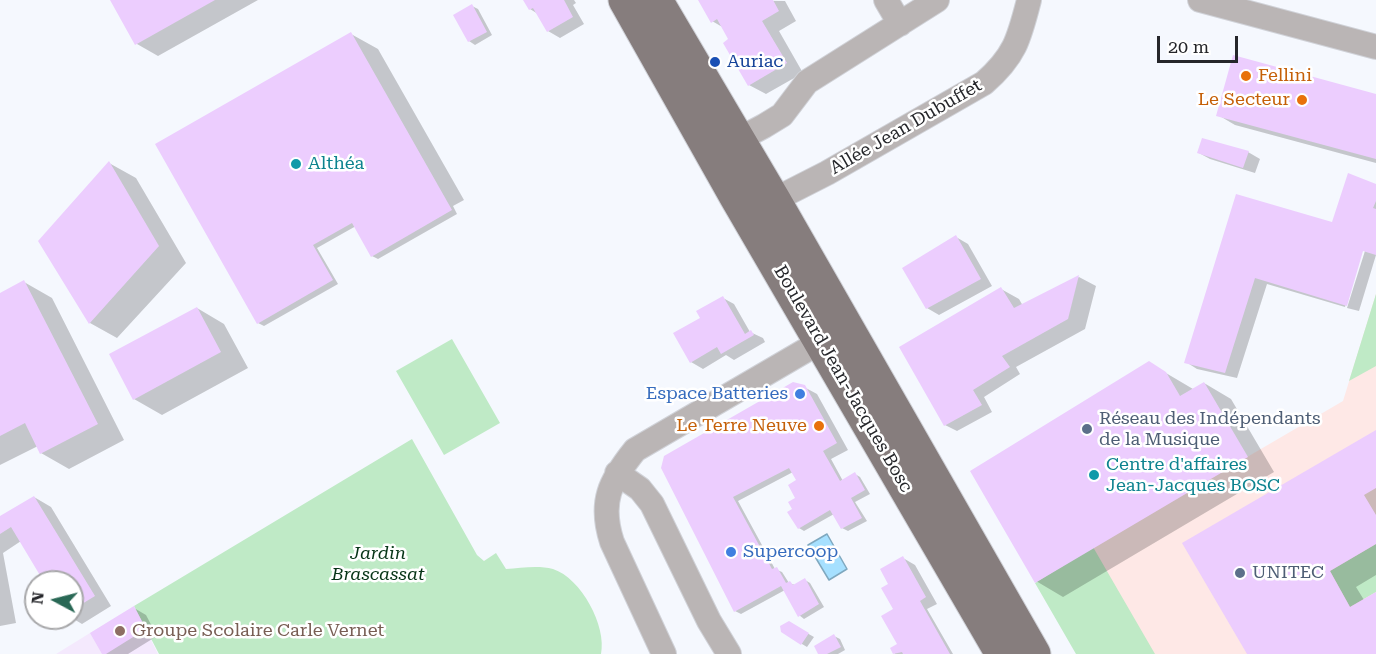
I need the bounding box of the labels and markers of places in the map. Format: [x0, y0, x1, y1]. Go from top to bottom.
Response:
place label: Auriac [727, 51, 783, 73]
marker: Auriac [708, 55, 722, 69]
place label: Fellini [1258, 65, 1312, 87]
marker: Fellini [1239, 69, 1253, 83]
place label: Le Secteur [1198, 89, 1290, 111]
marker: Le Secteur [1295, 93, 1309, 107]
place label: Althéa [308, 153, 364, 175]
marker: Althéa [289, 157, 303, 171]
place label: Espace Batteries [646, 383, 788, 405]
marker: Espace Batteries [793, 387, 807, 401]
place label: Réseau des Indépendants de la Musique [1099, 408, 1321, 450]
place label: Le Terre Neuve [676, 415, 807, 437]
marker: Le Terre Neuve [812, 419, 826, 433]
marker: Réseau des Indépendants de la Musique [1080, 422, 1094, 436]
place label: Centre d'affaires Jean-Jacques BOSC [1106, 454, 1280, 496]
marker: Centre d'affaires Jean-Jacques BOSC [1087, 468, 1101, 482]
place label: Supercoop [743, 541, 838, 563]
marker: Supercoop [724, 545, 738, 559]
place label: UNITEC [1252, 562, 1324, 584]
marker: UNITEC [1233, 566, 1247, 580]
place label: Groupe Scolaire Carle Vernet [132, 620, 384, 642]
marker: Groupe Scolaire Carle Vernet [113, 624, 127, 638]

